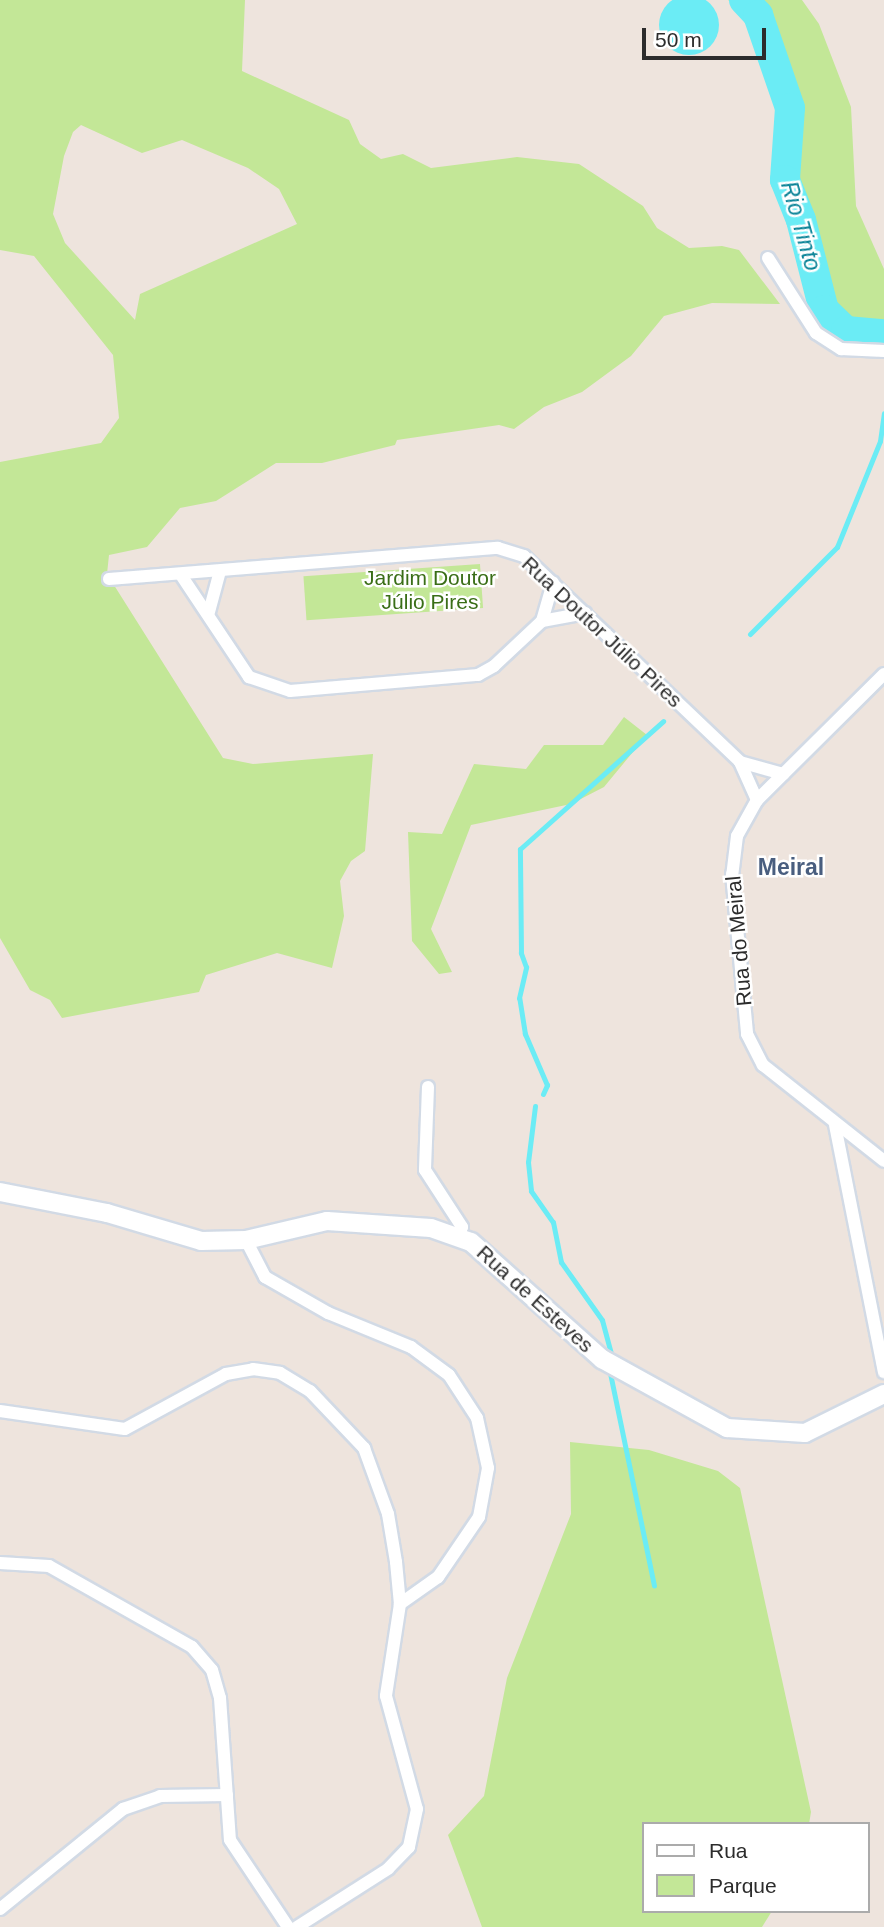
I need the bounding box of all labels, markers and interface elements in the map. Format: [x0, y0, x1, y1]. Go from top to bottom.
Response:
scale bar [646, 14, 770, 58]
text: 50 m [655, 28, 702, 51]
water label: Rio Tinto [775, 178, 827, 274]
street label: Rua Doutor Júlio Pires [517, 551, 687, 713]
park label: Jardim Doutor Júlio Pires [364, 565, 496, 615]
district label: Meiral [758, 853, 824, 881]
street label: Rua do Meiral [721, 875, 757, 1007]
street label: Rua de Esteves [471, 1240, 599, 1358]
legend [642, 1822, 870, 1913]
text: Rua [709, 1839, 748, 1862]
text: Parque [709, 1874, 777, 1897]

